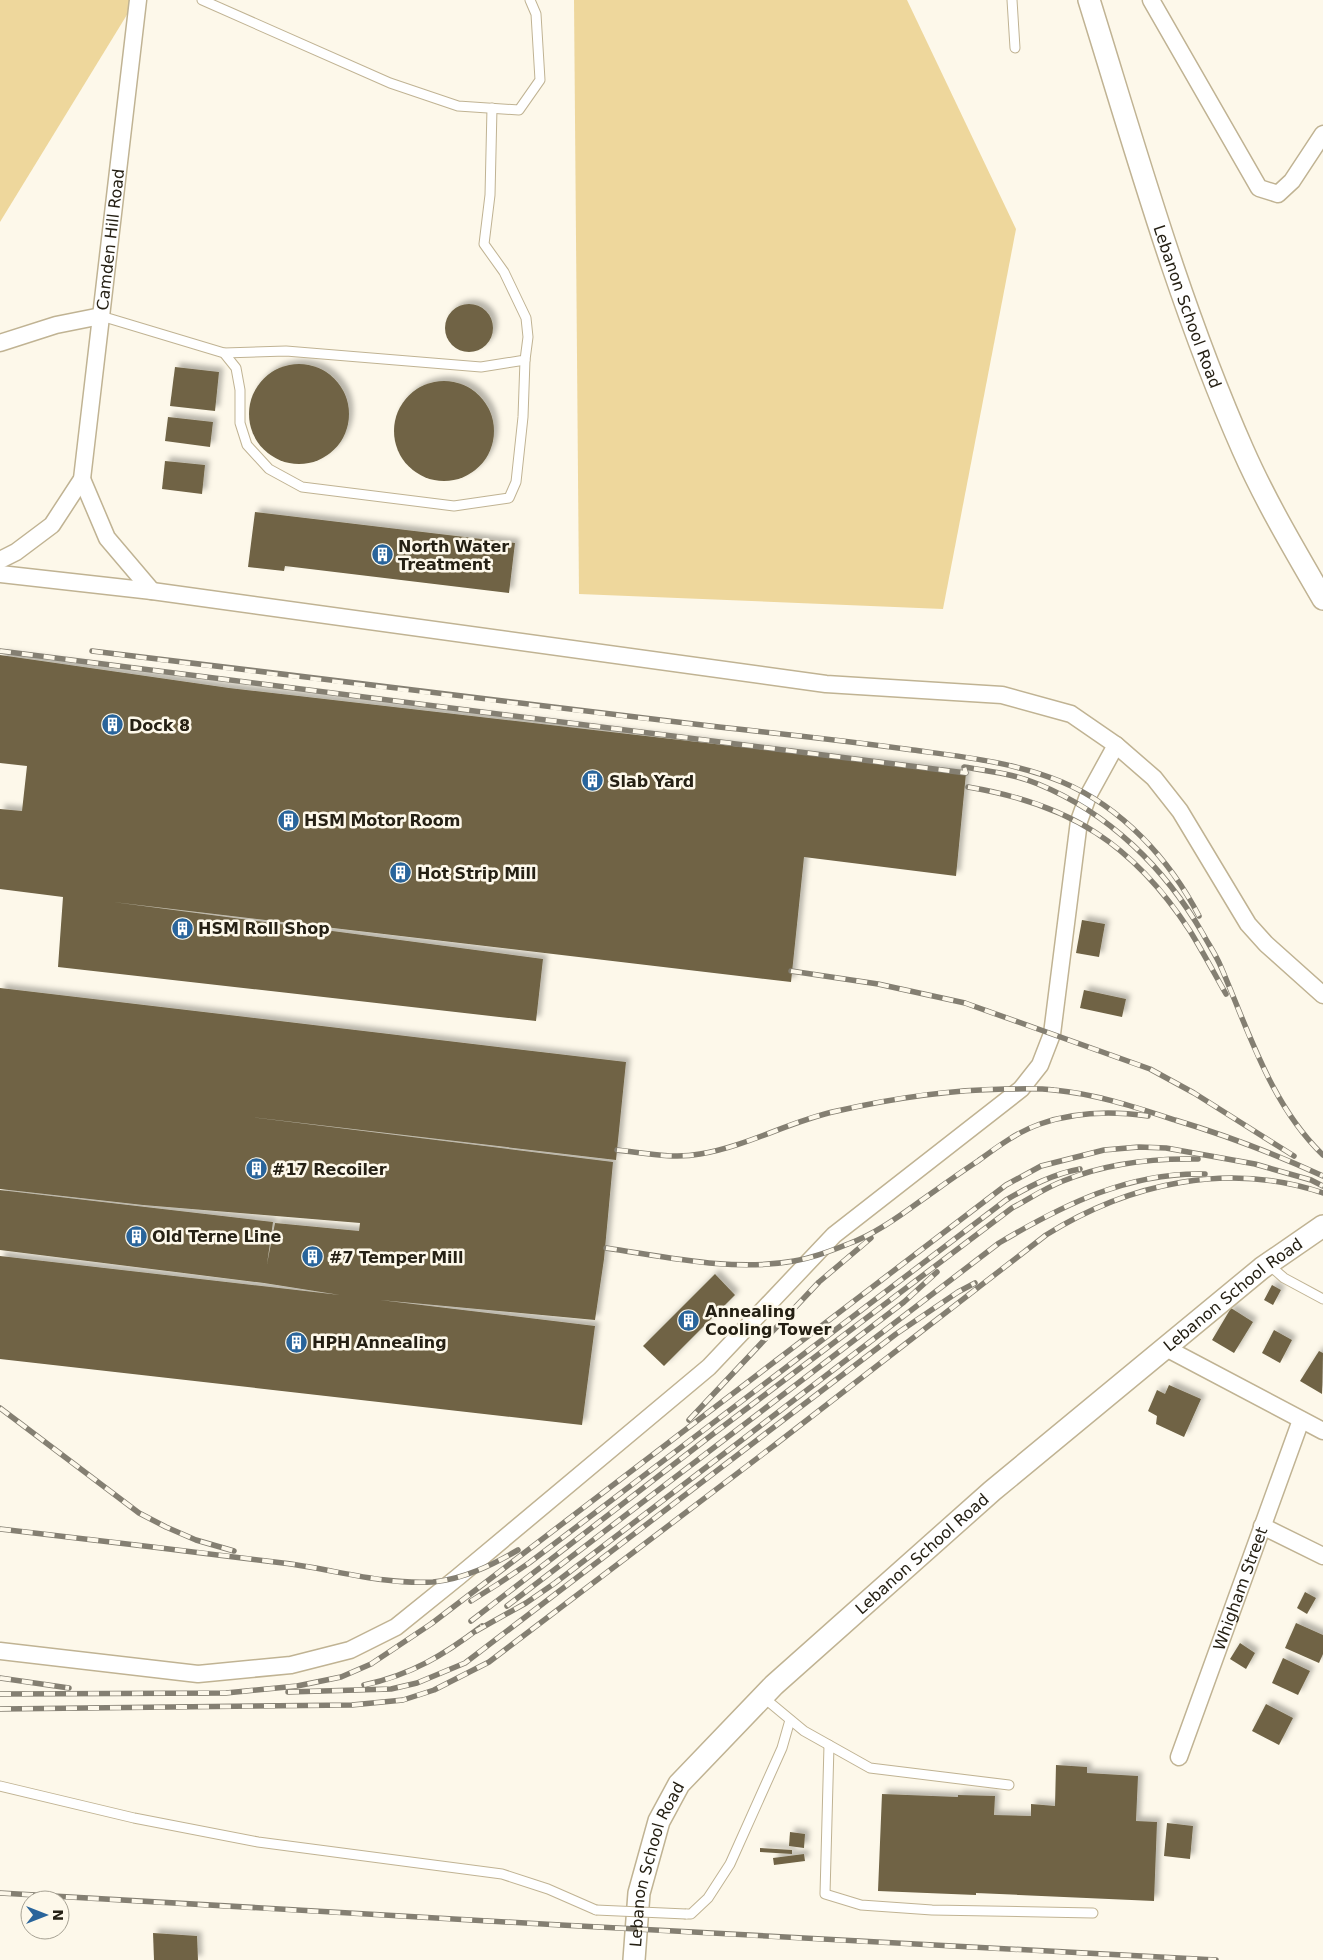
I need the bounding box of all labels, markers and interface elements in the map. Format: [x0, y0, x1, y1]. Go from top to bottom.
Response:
street label: Camden Hill Road [92, 168, 128, 311]
street label: Lebanon School Road [1150, 222, 1226, 391]
place label: North Water Treatment [398, 537, 509, 574]
building icon: North Water Treatment [370, 543, 394, 567]
building icon: Dock 8 [101, 713, 125, 737]
place label: Dock 8 [129, 716, 190, 735]
building icon: Slab Yard [581, 769, 605, 793]
place label: Slab Yard [609, 772, 694, 791]
building icon: HSM Motor Room [276, 808, 300, 832]
place label: HSM Motor Room [304, 811, 460, 830]
building icon: Hot Strip Mill [389, 861, 413, 885]
place label: Hot Strip Mill [417, 864, 537, 883]
building icon: HSM Roll Shop [170, 916, 194, 940]
place label: HSM Roll Shop [198, 919, 330, 938]
building icon: #17 Recoiler [244, 1157, 268, 1181]
place label: #17 Recoiler [272, 1160, 387, 1179]
building icon: Old Terne Line [124, 1224, 148, 1248]
place label: Old Terne Line [152, 1227, 282, 1246]
street label: Lebanon School Road [1159, 1234, 1306, 1355]
building icon: #7 Temper Mill [301, 1245, 325, 1269]
place label: #7 Temper Mill [329, 1248, 464, 1267]
place label: Annealing Cooling Tower [705, 1302, 832, 1339]
building icon: Annealing Cooling Tower [677, 1308, 701, 1332]
building icon: HPH Annealing [284, 1330, 308, 1354]
place label: HPH Annealing [312, 1333, 447, 1352]
street label: Lebanon School Road [851, 1489, 992, 1618]
street label: Whigham Street [1209, 1524, 1271, 1653]
street label: Lebanon School Road [625, 1779, 688, 1948]
north arrow [20, 1890, 70, 1940]
text: N [50, 1909, 66, 1921]

